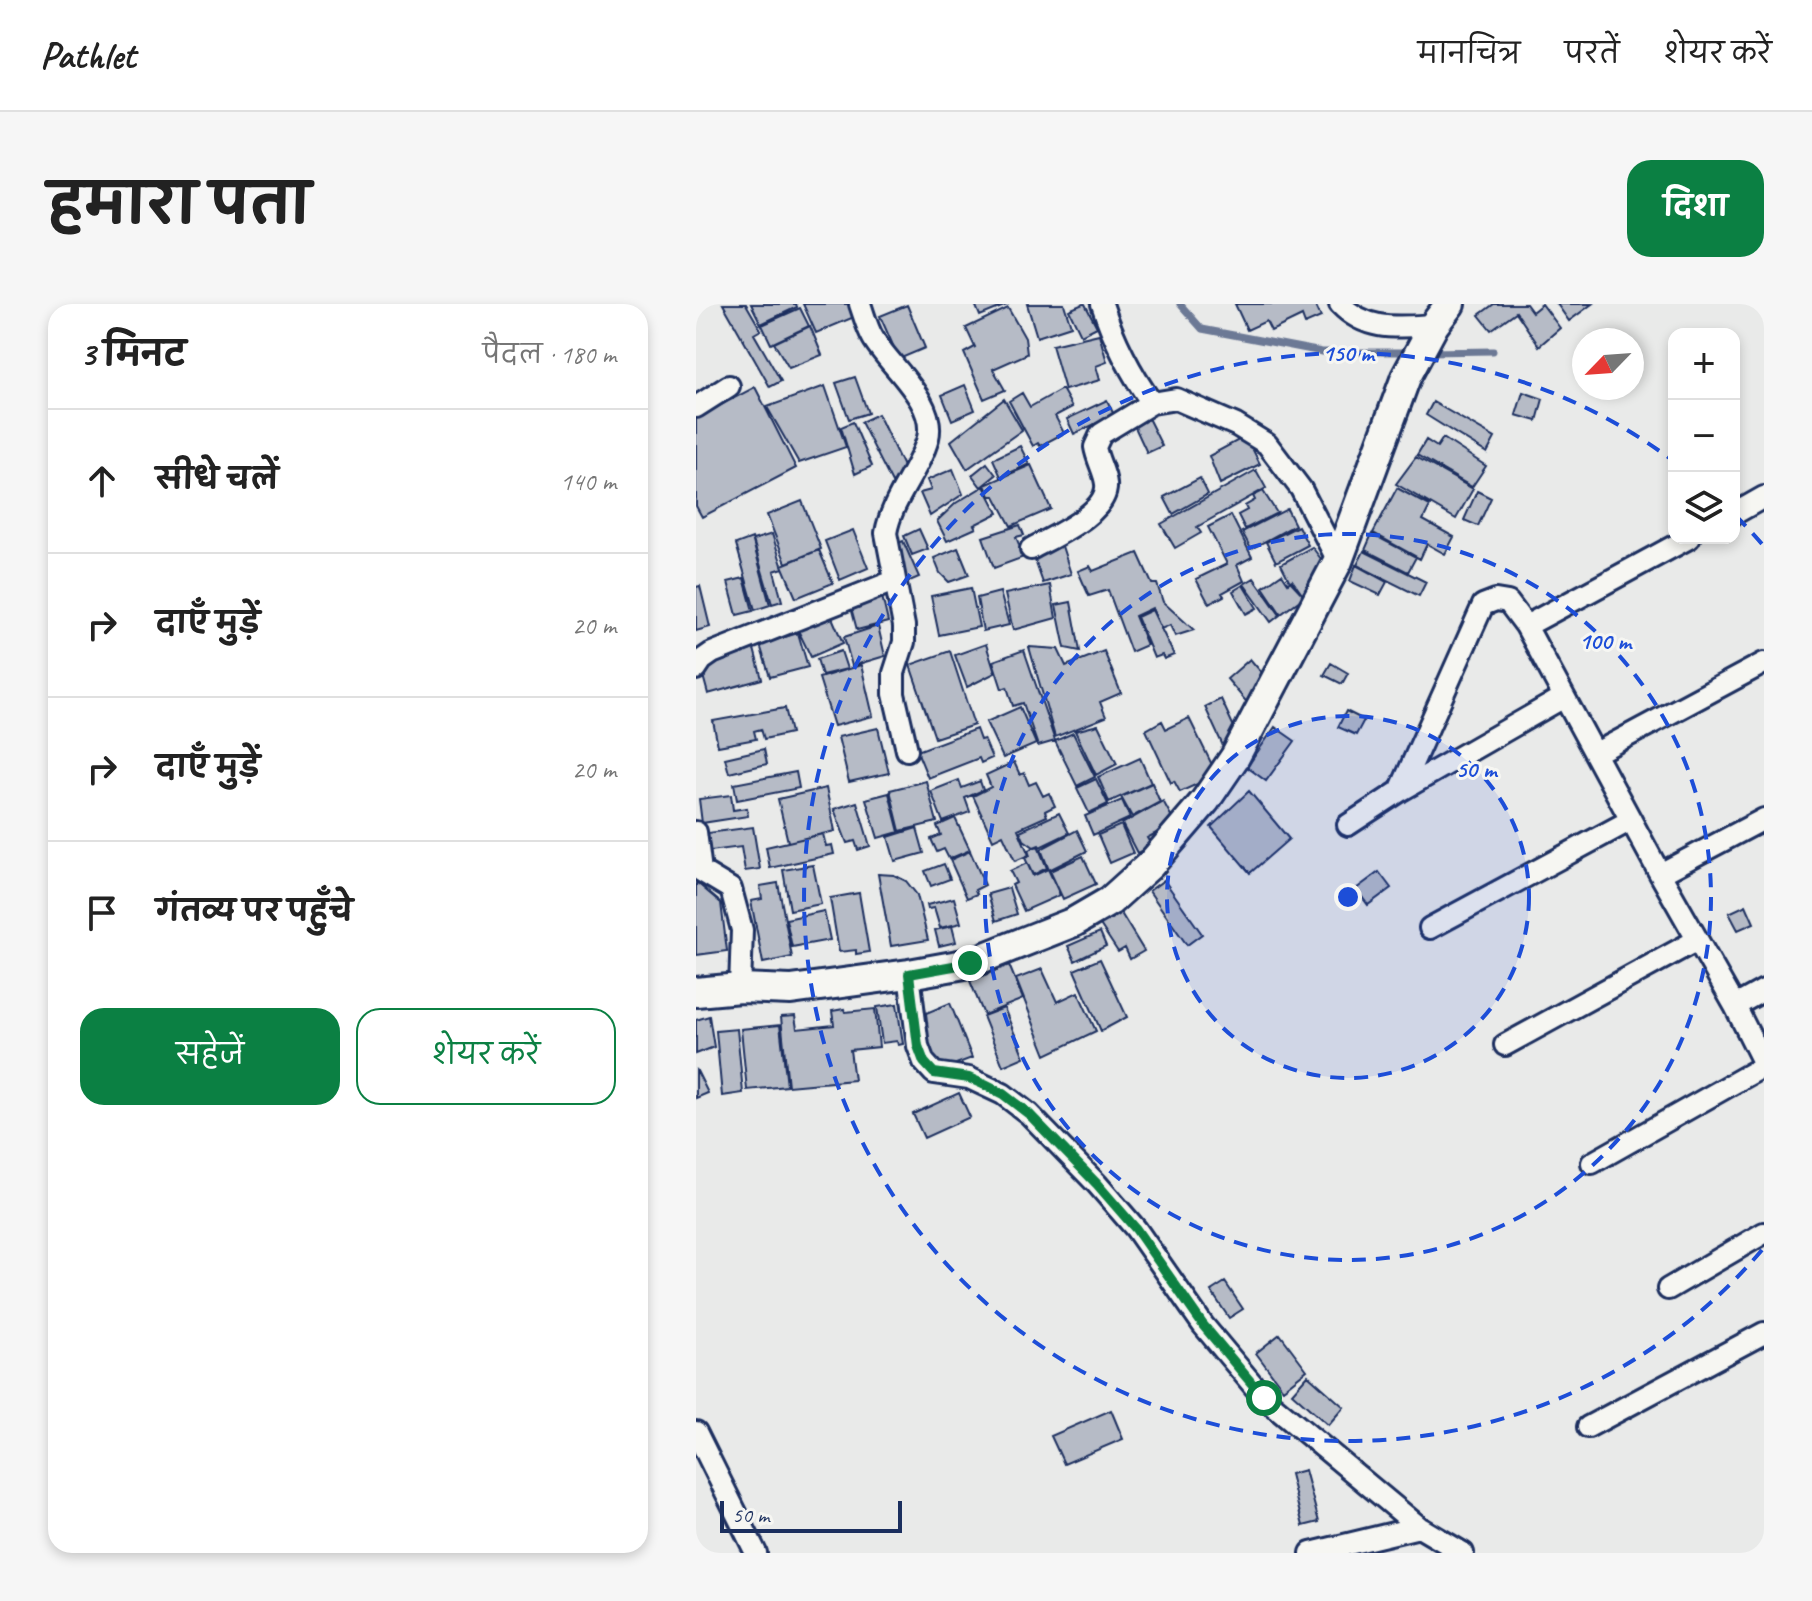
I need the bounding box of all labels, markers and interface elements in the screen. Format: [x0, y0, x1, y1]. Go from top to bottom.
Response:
text: Pathlet [40, 32, 135, 79]
text: मानचित्र [1418, 36, 1520, 71]
text: परतें [1564, 36, 1619, 71]
text: शेयर करें [1663, 36, 1772, 71]
button: दिशा [1627, 160, 1764, 257]
text: हमारा पता [48, 169, 310, 240]
north arrow [1572, 328, 1644, 400]
map controls [1668, 328, 1740, 544]
button: + [1668, 328, 1740, 400]
text: 3 मिनट [80, 332, 186, 375]
text: पैदल · 180 m [482, 338, 616, 371]
text: 150 m [1322, 338, 1376, 368]
button: − [1668, 400, 1740, 472]
icon: ahead [80, 459, 124, 503]
text: सीधे चलें [156, 460, 278, 498]
text: 140 m [560, 465, 616, 498]
button: layers [1668, 472, 1740, 544]
icon: right [80, 603, 124, 647]
text: दाएँ मुड़ें [156, 604, 260, 642]
text: 20 m [572, 609, 616, 642]
text: 100 m [1579, 626, 1633, 656]
icon: right [80, 747, 124, 791]
text: दाएँ मुड़ें [156, 748, 260, 786]
text: 20 m [572, 753, 616, 786]
text: 50 m [1456, 754, 1499, 784]
centre of rings [1334, 883, 1362, 911]
icon: arrive [80, 891, 124, 935]
text: गंतव्य पर पहुँचे [156, 892, 353, 930]
route end [952, 945, 988, 981]
button: सहेजें [80, 1008, 340, 1105]
button: शेयर करें [356, 1008, 616, 1105]
route start [1246, 1380, 1282, 1416]
scale bar [720, 1497, 902, 1533]
text: 50 m [732, 1501, 769, 1529]

